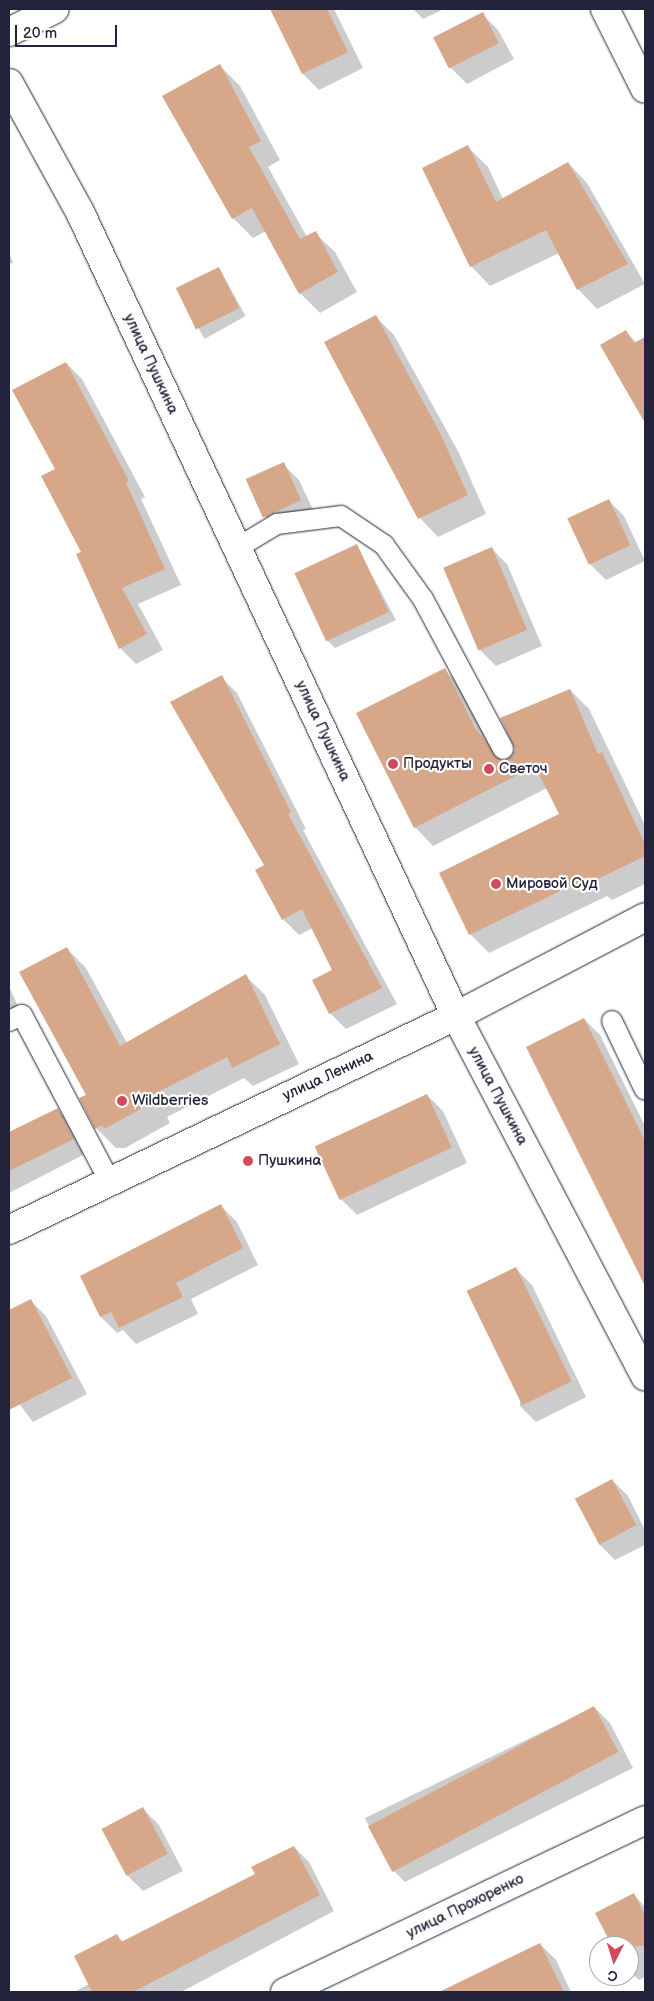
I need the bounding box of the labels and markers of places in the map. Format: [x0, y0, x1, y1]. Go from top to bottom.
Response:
place label: Продукты [403, 755, 472, 773]
marker: Продукты [387, 758, 399, 770]
place label: Светоч [499, 760, 548, 778]
marker: Светоч [483, 763, 495, 775]
place label: Мировой Суд [506, 875, 598, 893]
marker: Мировой Суд [490, 878, 502, 890]
place label: Wildberries [132, 1092, 208, 1110]
marker: Wildberries [116, 1095, 128, 1107]
place label: Пушкина [258, 1152, 321, 1170]
marker: Пушкина [242, 1155, 254, 1167]

